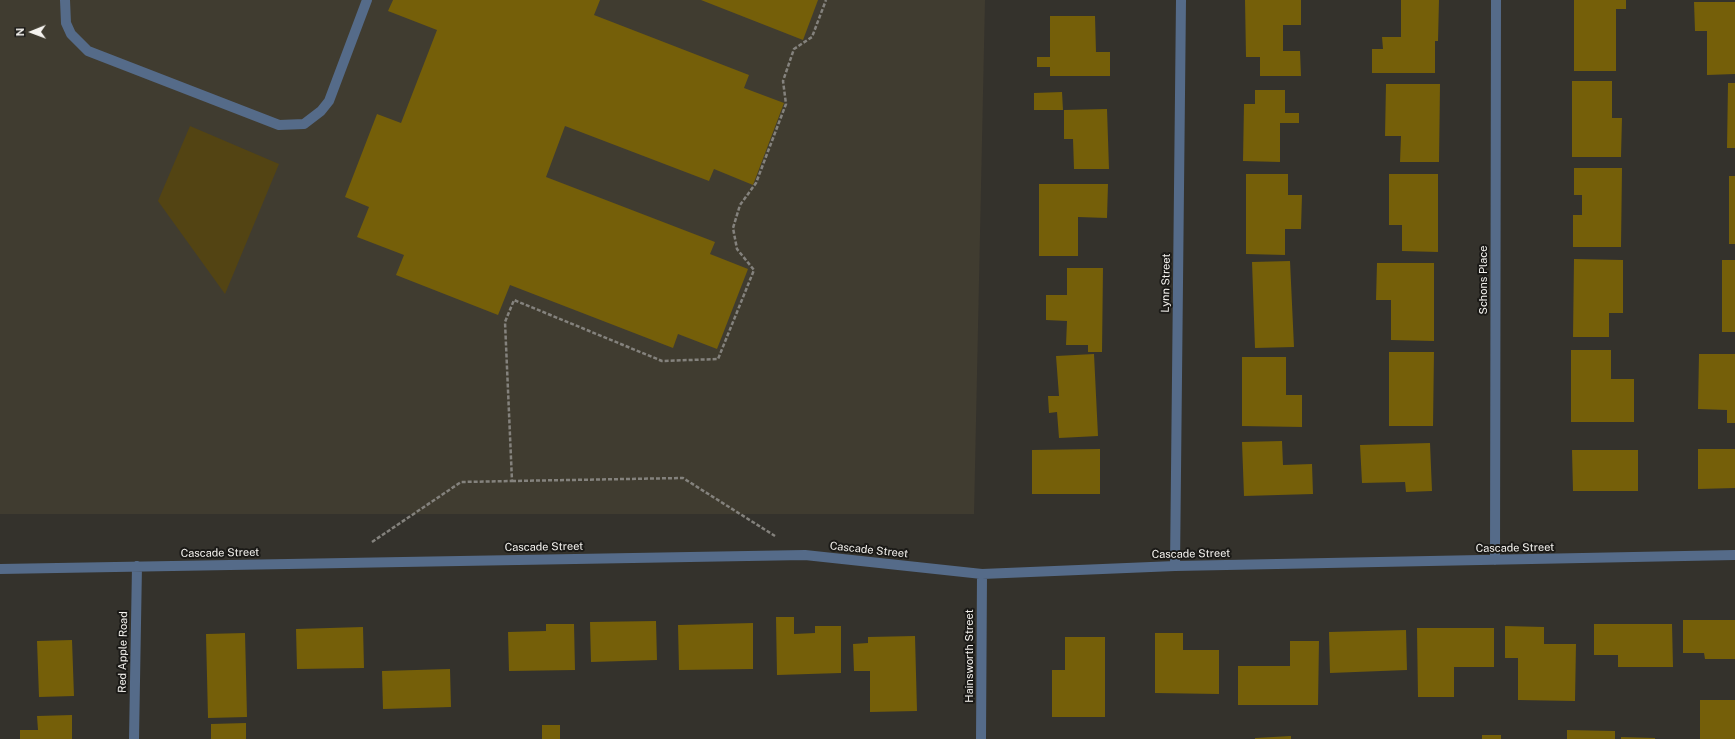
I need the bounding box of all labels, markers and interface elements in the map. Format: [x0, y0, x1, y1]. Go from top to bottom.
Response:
north arrow [12, 12, 52, 52]
text: N [14, 28, 26, 37]
street label: Schons Place [1477, 246, 1491, 314]
street label: Lynn Street [1159, 253, 1173, 313]
street label: Cascade Street [829, 539, 909, 561]
street label: Cascade Street [505, 540, 583, 554]
street label: Cascade Street [1476, 541, 1554, 555]
street label: Cascade Street [181, 546, 259, 560]
street label: Cascade Street [1152, 547, 1230, 561]
street label: Hainsworth Street [963, 609, 977, 703]
street label: Red Apple Road [116, 611, 130, 693]

